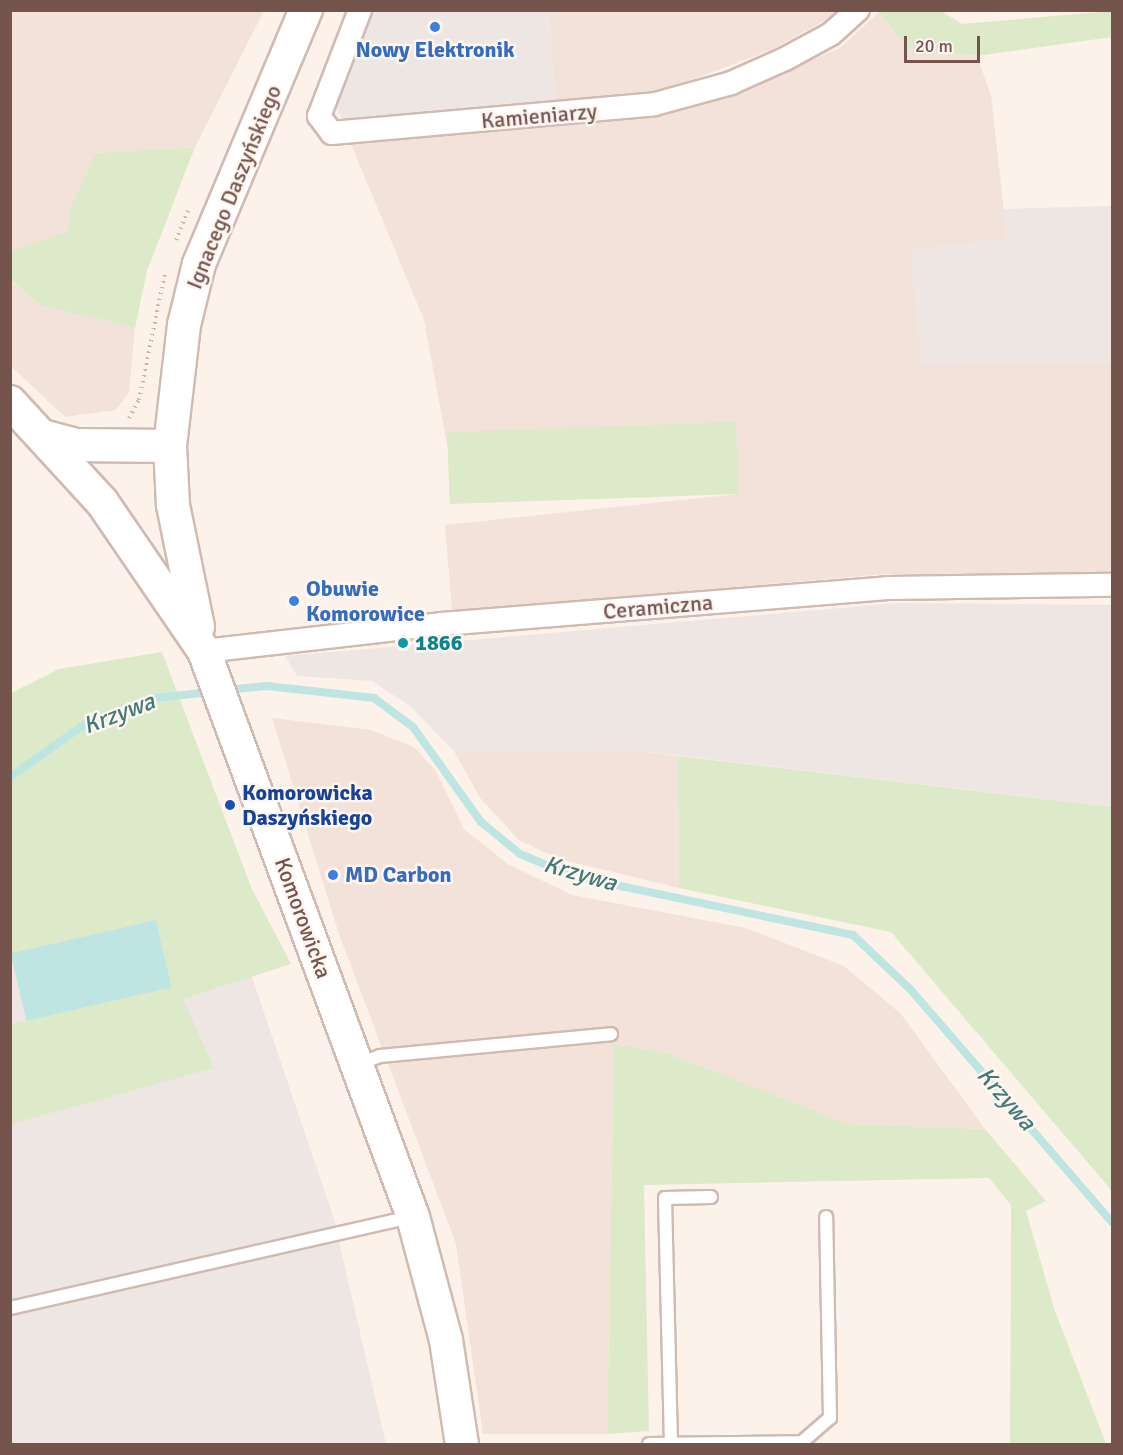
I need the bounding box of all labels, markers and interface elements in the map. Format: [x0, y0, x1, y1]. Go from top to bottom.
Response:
marker: Nowy Elektronik [428, 20, 442, 34]
scale bar [907, 24, 984, 62]
text: 20 m [915, 35, 953, 57]
place label: Nowy Elektronik [355, 37, 515, 63]
street label: Ignacego Daszyńskiego [181, 81, 287, 293]
street label: Kamieniarzy [480, 98, 598, 134]
place label: Obuwie Komorowice [306, 575, 425, 626]
street label: Ceramiczna [602, 589, 714, 625]
marker: Obuwie Komorowice [287, 594, 301, 608]
place label: 1866 [415, 630, 463, 656]
marker: 1866 [396, 636, 410, 650]
water label: Krzywa [79, 687, 159, 741]
place label: Komorowicka Daszyńskiego [242, 779, 373, 830]
marker: Komorowicka Daszyńskiego [223, 798, 237, 812]
water label: Krzywa [540, 850, 620, 898]
street label: Komorowicka [269, 854, 337, 982]
place label: MD Carbon [345, 862, 452, 888]
marker: MD Carbon [326, 868, 340, 882]
water label: Krzywa [971, 1061, 1041, 1137]

